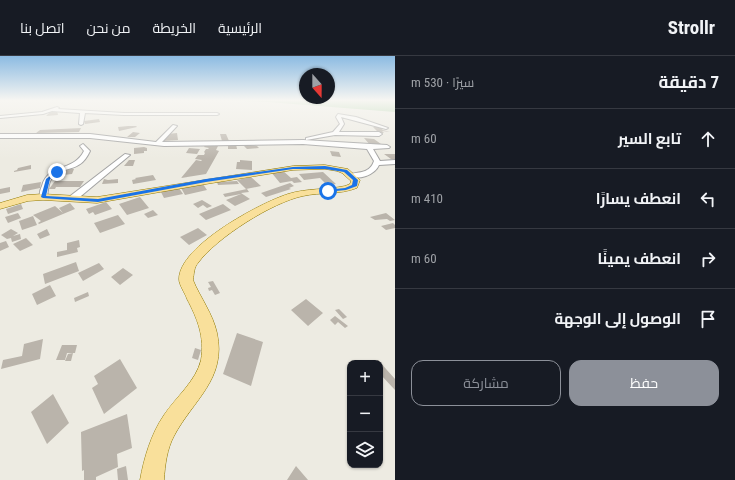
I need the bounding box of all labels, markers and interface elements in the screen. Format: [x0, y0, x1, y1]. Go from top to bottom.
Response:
text: Strollr [668, 16, 715, 39]
text: اتصل بنا [20, 20, 64, 36]
text: من نحن [86, 20, 130, 36]
text: الخريطة [152, 20, 196, 36]
text: الرئيسية [218, 20, 262, 36]
north arrow [299, 68, 335, 104]
text: 7 دقيقة [658, 72, 719, 92]
text: سيرًا · 530 m [411, 75, 474, 90]
icon: ahead [697, 128, 719, 150]
text: تابع السير [618, 130, 681, 148]
text: 60 m [411, 131, 437, 146]
route end [48, 163, 66, 181]
route start [319, 182, 337, 200]
icon: left [697, 188, 719, 210]
text: انعطف يسارًا [596, 190, 681, 208]
text: 410 m [411, 191, 443, 206]
icon: right [697, 248, 719, 270]
text: انعطف يمينًا [598, 250, 681, 268]
text: 60 m [411, 251, 437, 266]
icon: arrive [697, 308, 719, 330]
text: الوصول إلى الوجهة [555, 310, 681, 328]
map controls [347, 360, 383, 468]
button: + [347, 360, 383, 396]
button: مشاركة [411, 360, 561, 406]
button: حفظ [569, 360, 719, 406]
button: − [347, 396, 383, 432]
button: layers [347, 432, 383, 468]

